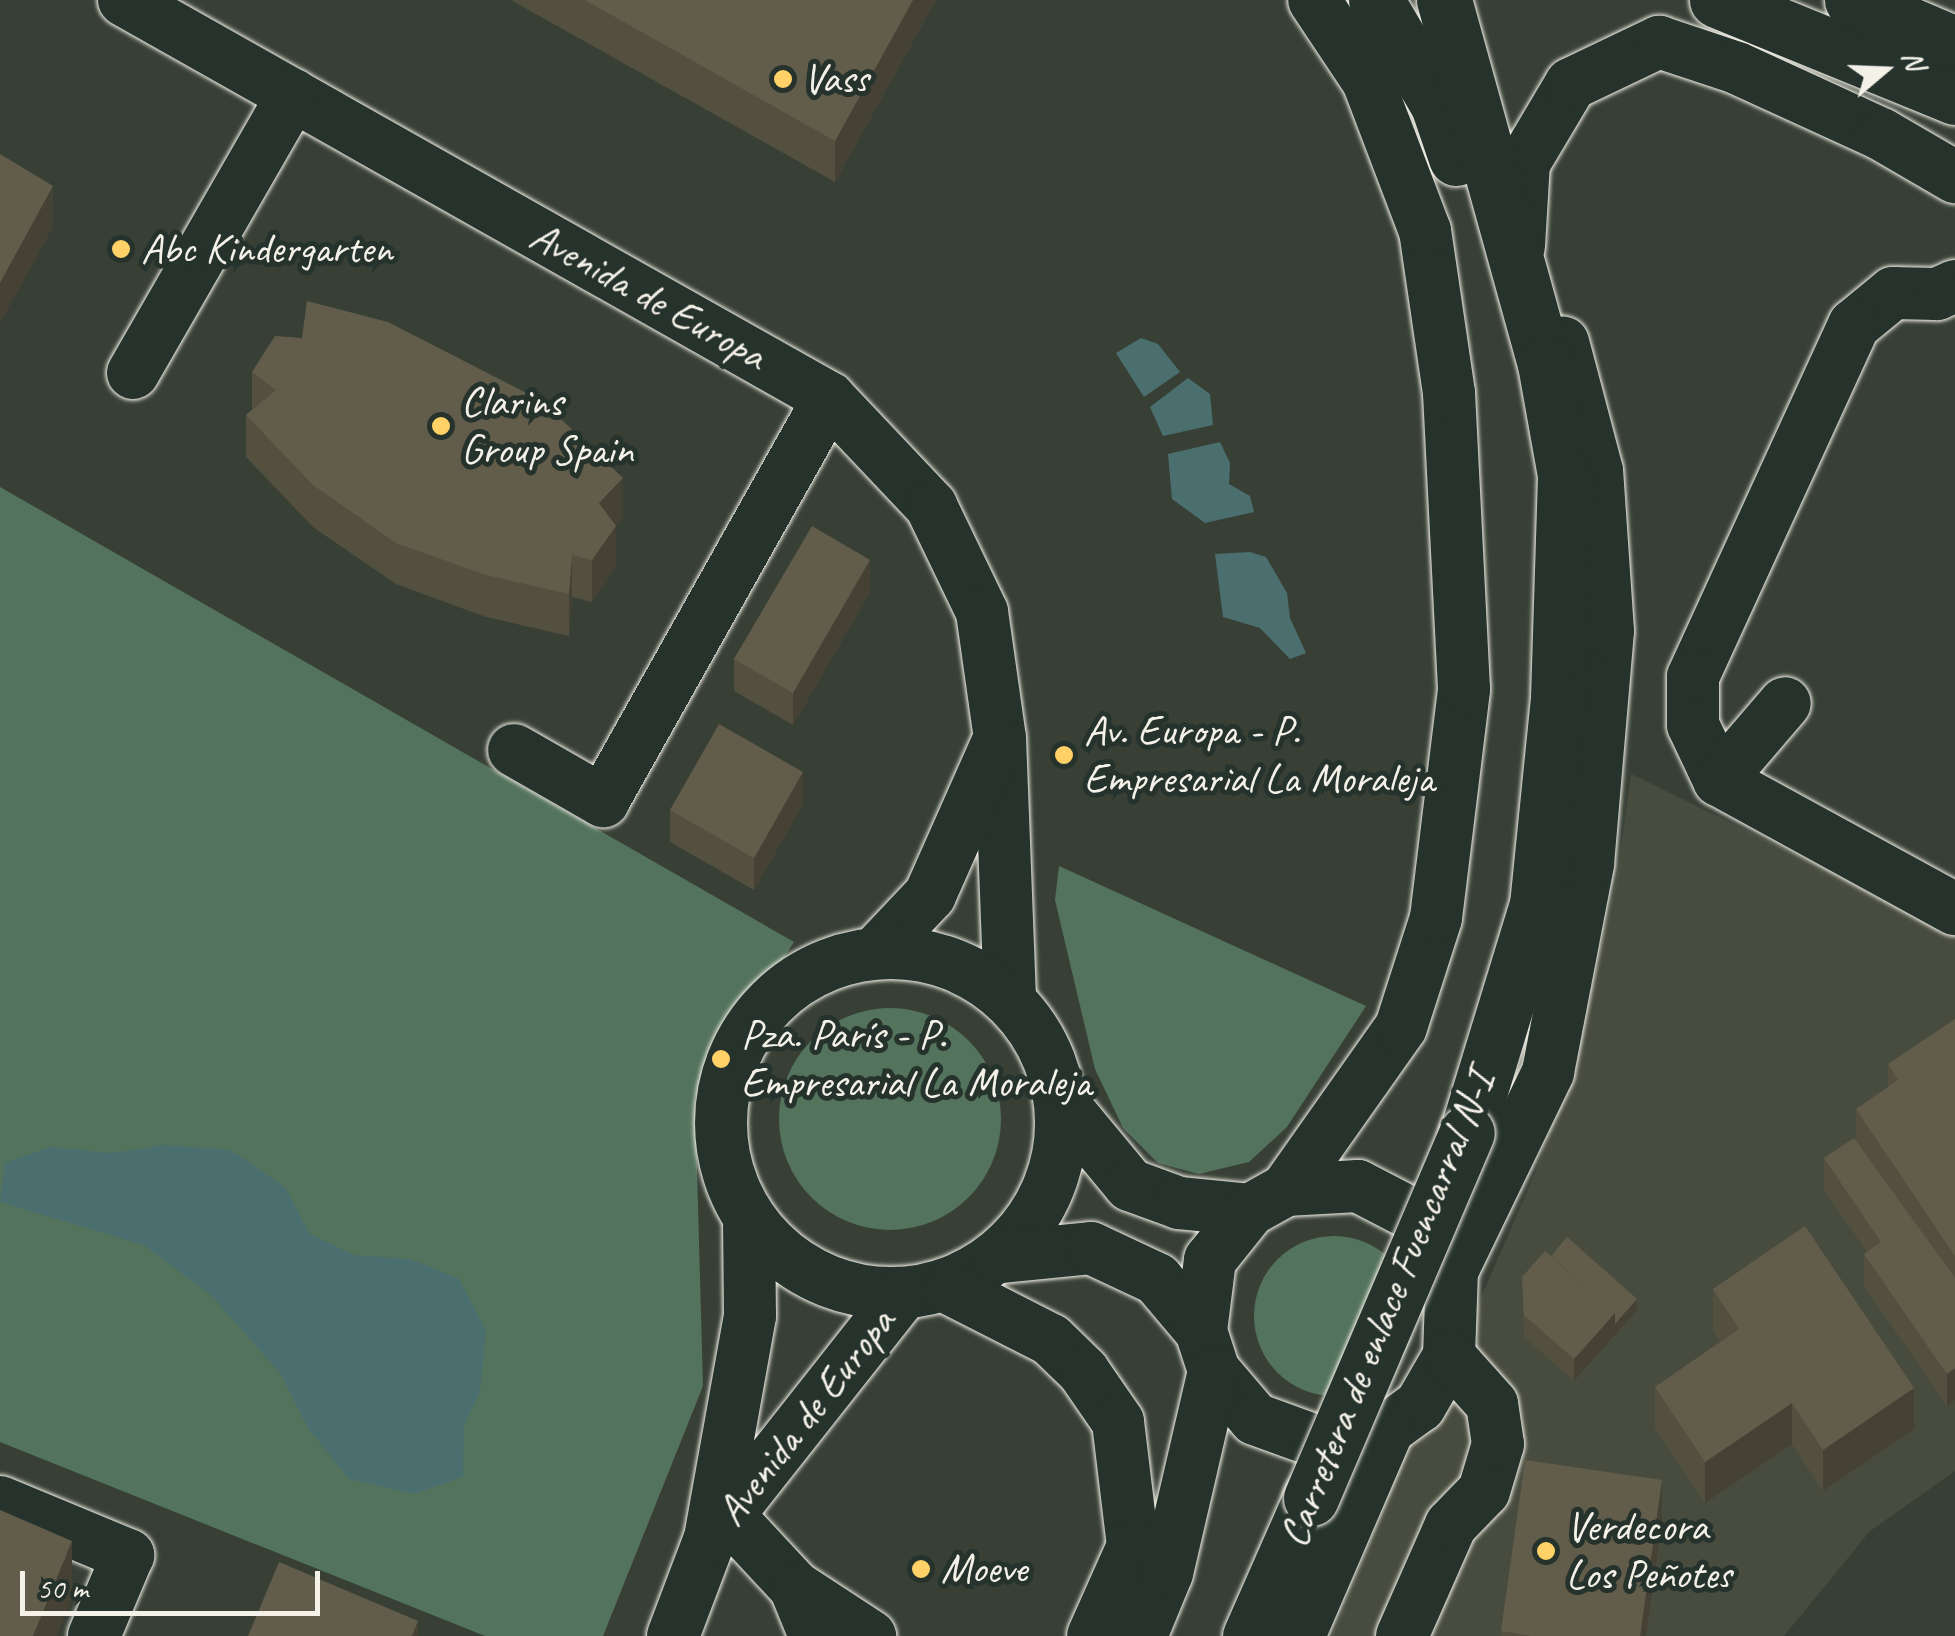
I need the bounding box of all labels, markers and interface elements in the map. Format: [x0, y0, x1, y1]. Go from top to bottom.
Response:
north arrow [1835, 20, 1935, 120]
text: N [1894, 46, 1933, 74]
place label: Vass [803, 54, 868, 104]
marker: Vass [772, 68, 794, 90]
street label: Avenida de Europa [522, 211, 774, 381]
place label: Abc Kindergarten [141, 224, 392, 274]
marker: Abc Kindergarten [110, 238, 132, 260]
place label: Clarins Group Spain [461, 377, 634, 476]
marker: Clarins Group Spain [430, 415, 452, 437]
place label: Av. Europa - P. Empresarial La Moraleja [1084, 706, 1435, 804]
marker: Av. Europa - P. Empresarial La Moraleja [1053, 744, 1075, 766]
place label: Pza. París - P. Empresarial La Moraleja [741, 1010, 1092, 1108]
marker: Pza. París - P. Empresarial La Moraleja [710, 1048, 732, 1070]
street label: Carretera de enlace Fuencarral N-I [1268, 1063, 1506, 1555]
street label: Avenida de Europa [706, 1299, 906, 1535]
place label: Verdecora Los Peñotes [1566, 1502, 1731, 1600]
marker: Verdecora Los Peñotes [1535, 1540, 1557, 1562]
place label: Moeve [941, 1544, 1027, 1594]
scale bar [25, 1551, 325, 1613]
marker: Moeve [910, 1558, 932, 1580]
text: 50 m [37, 1569, 88, 1607]

